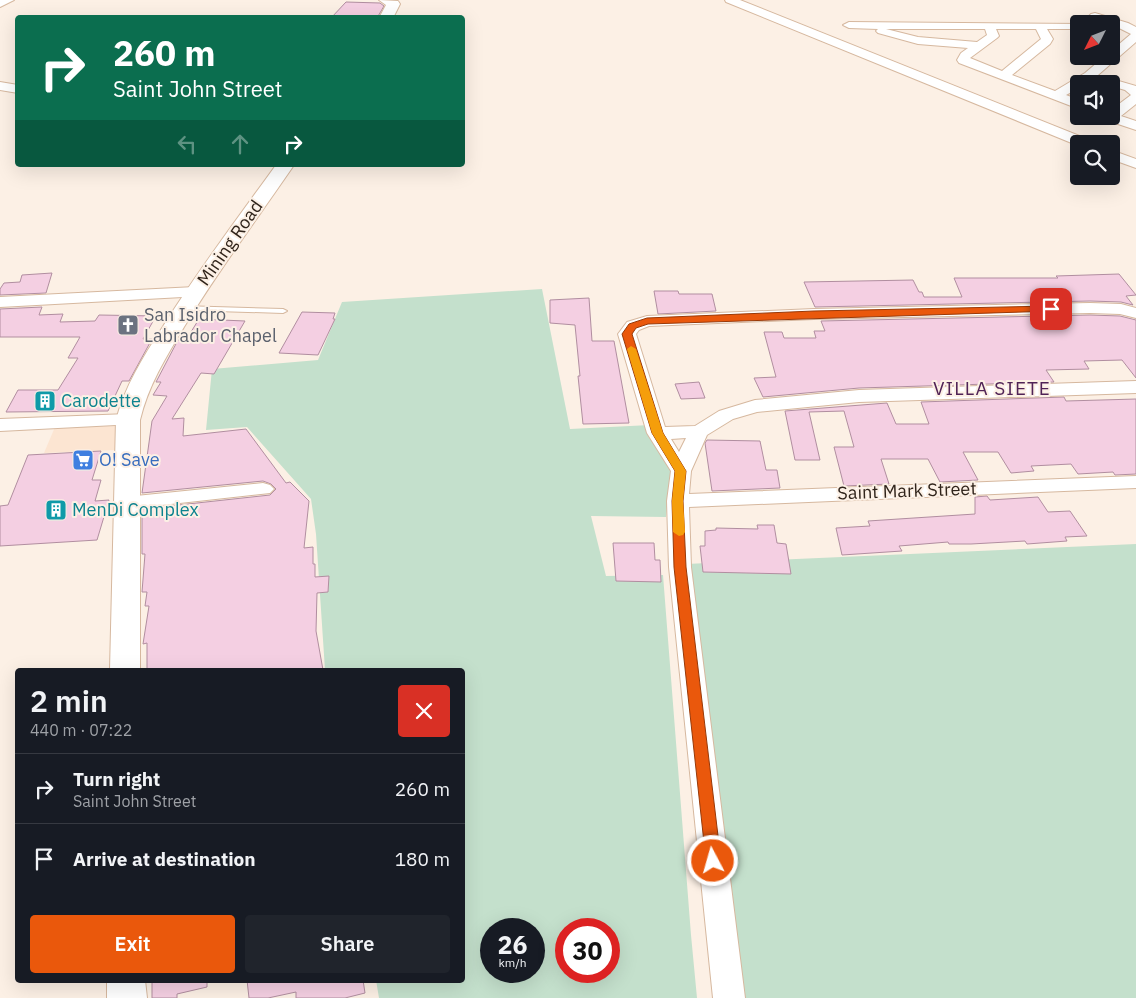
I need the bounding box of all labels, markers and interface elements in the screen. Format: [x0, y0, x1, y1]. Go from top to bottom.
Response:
north arrow [1070, 15, 1120, 65]
map controls [1070, 15, 1120, 185]
text: 260 m [113, 30, 216, 76]
icon: right [30, 35, 95, 100]
text: Saint John Street [113, 74, 283, 103]
button: sound [1070, 75, 1120, 125]
icon: left [173, 130, 201, 158]
icon: ahead [226, 130, 254, 158]
icon: right [279, 130, 307, 158]
button: search [1070, 135, 1120, 185]
street label: Mining Road [192, 195, 267, 290]
pin [1030, 288, 1072, 330]
icon: arrive [1037, 295, 1065, 323]
place label: San Isidro Labrador Chapel [144, 303, 277, 347]
church icon: San Isidro Labrador Chapel [116, 313, 140, 337]
district label: VILLA SIETE [933, 376, 1051, 400]
building icon: Carodette [33, 389, 57, 413]
place label: Carodette [61, 389, 141, 412]
supermarket icon: O! Save [71, 448, 95, 472]
place label: O! Save [99, 448, 160, 471]
street label: Saint Mark Street [837, 477, 977, 504]
building icon: MenDi Complex [44, 498, 68, 522]
place label: MenDi Complex [72, 498, 199, 521]
text: 2 min [30, 681, 108, 720]
button: close [398, 685, 450, 737]
text: 440 m · 07:22 [30, 720, 132, 740]
text: Turn right [73, 767, 160, 791]
icon: right [30, 775, 58, 803]
text: 260 m [395, 777, 450, 801]
text: Saint John Street [73, 791, 196, 811]
position arrow [686, 834, 738, 886]
icon: arrive [30, 845, 58, 873]
text: Arrive at destination [73, 847, 256, 871]
text: 180 m [395, 847, 450, 871]
button: Exit [30, 915, 235, 973]
button: Share [245, 915, 450, 973]
speed limit sign: 30 [555, 918, 620, 983]
text: 26 [497, 928, 528, 961]
text: km/h [498, 955, 527, 970]

